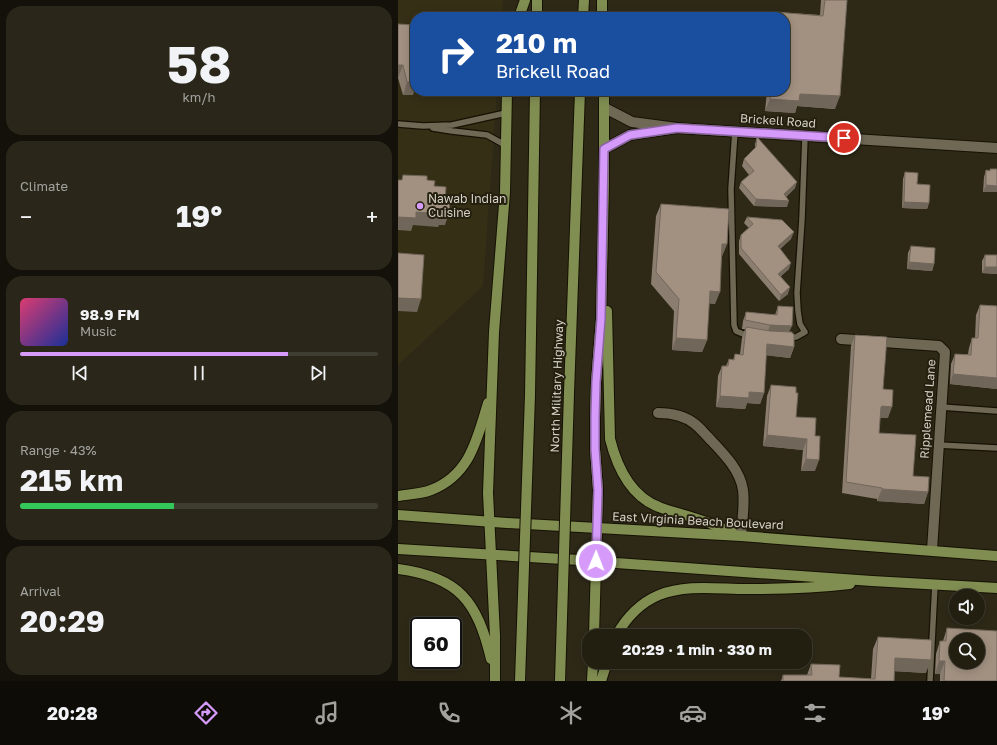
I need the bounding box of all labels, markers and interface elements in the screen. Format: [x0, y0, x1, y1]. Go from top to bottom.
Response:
text: 210 m [496, 26, 577, 59]
icon: right [430, 28, 482, 80]
text: 58 [166, 32, 232, 94]
text: Brickell Road [496, 60, 610, 82]
text: km/h [182, 89, 216, 105]
street label: Brickell Road [740, 110, 816, 131]
pin [827, 121, 861, 155]
icon: arrive [833, 127, 855, 149]
text: Climate [20, 178, 68, 194]
place label: Nawab Indian Cuisine [428, 191, 506, 220]
text: 19° [176, 198, 222, 234]
marker: Nawab Indian Cuisine [415, 201, 425, 211]
text: − [20, 203, 32, 230]
text: + [366, 203, 378, 230]
text: 98.9 FM [80, 305, 139, 323]
street label: North Military Highway [547, 319, 566, 453]
text: Music [80, 323, 117, 339]
street label: Ripplemead Lane [917, 359, 938, 459]
icon: previous [69, 362, 91, 384]
icon: pause [188, 362, 210, 384]
icon: next [307, 362, 329, 384]
text: Range · 43% [20, 442, 96, 458]
text: 215 km [20, 462, 123, 498]
street label: East Virginia Beach Boulevard [612, 509, 784, 532]
position arrow [575, 540, 617, 582]
text: Arrival [20, 583, 61, 599]
map controls [949, 589, 985, 669]
button: sound [949, 589, 985, 625]
text: 20:29 [20, 603, 105, 639]
speed limit sign: 60 [410, 617, 462, 669]
button: search [949, 633, 985, 669]
text: 20:29 · 1 min · 330 m [622, 640, 772, 658]
icon: directions [192, 699, 220, 727]
icon: music [313, 699, 341, 727]
icon: phone [435, 699, 463, 727]
icon: climate [557, 699, 585, 727]
icon: car [679, 699, 707, 727]
icon: filters [801, 699, 829, 727]
text: 20:28 [47, 702, 98, 724]
text: 19° [922, 702, 950, 724]

